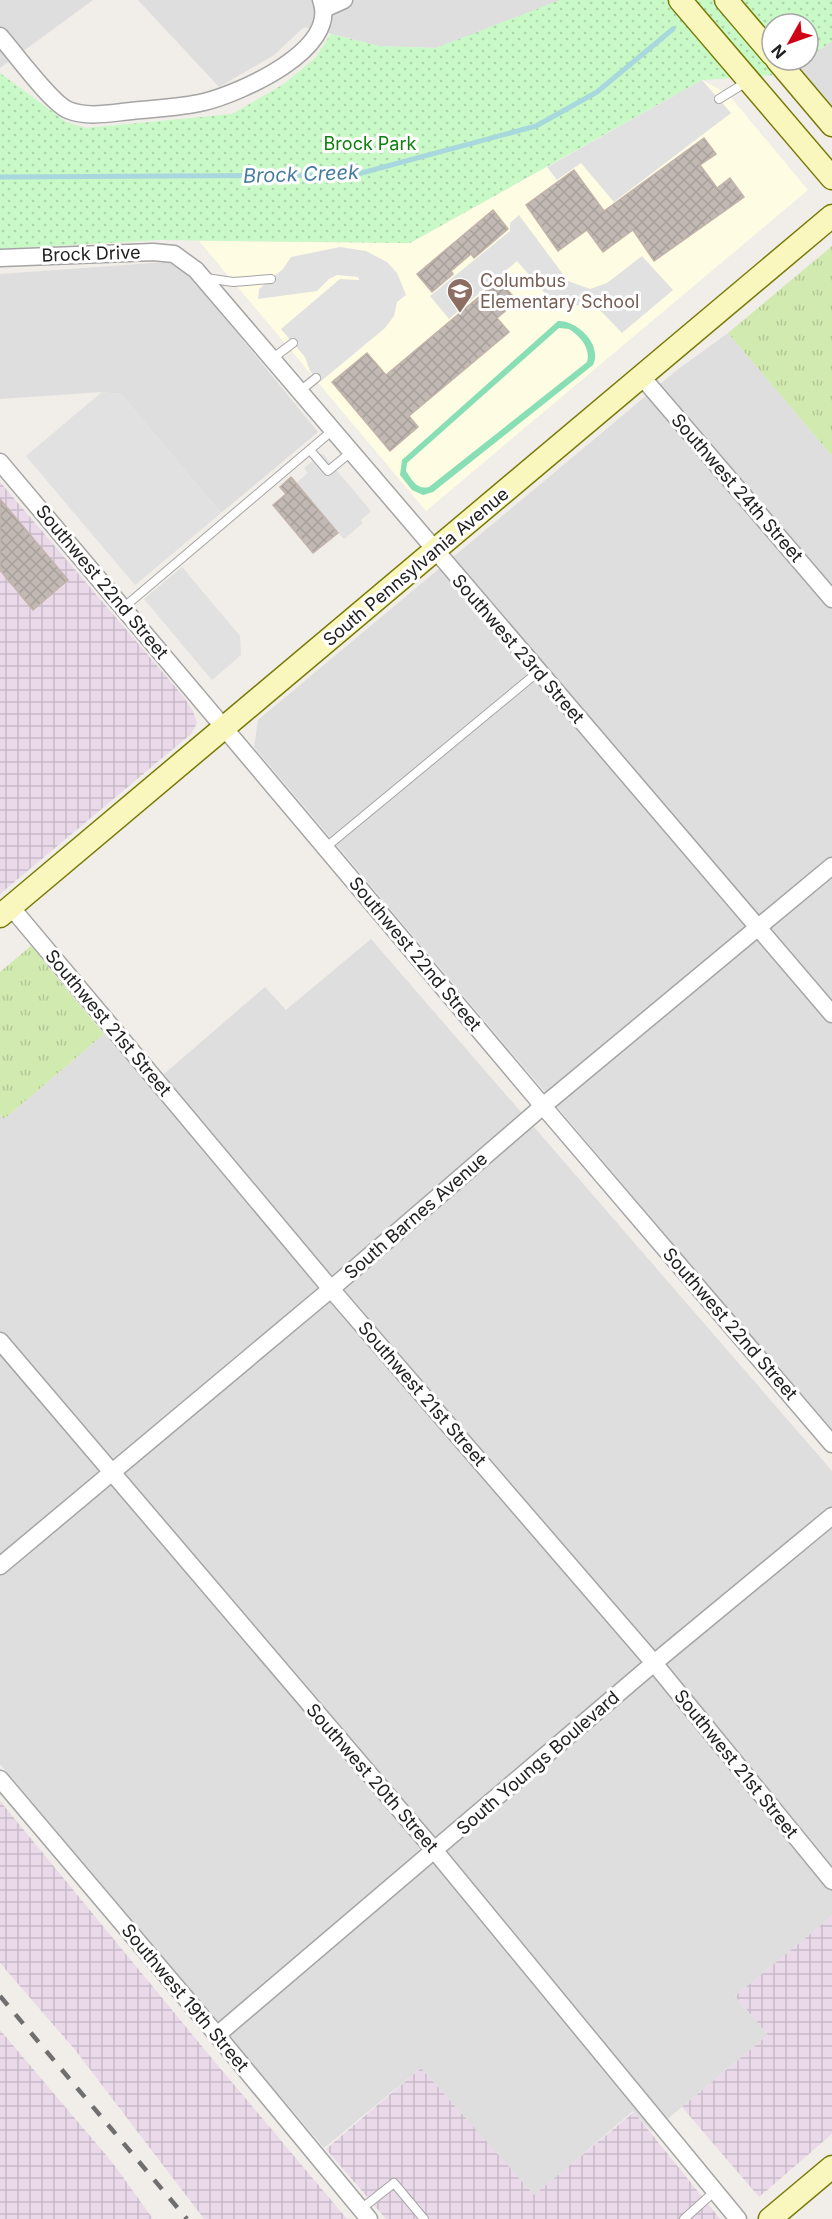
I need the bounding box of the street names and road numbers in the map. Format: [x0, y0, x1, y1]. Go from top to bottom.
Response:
street label: Brock Drive [41, 241, 141, 266]
street label: Southwest 24th Street [667, 409, 808, 566]
street label: South Pennsylvania Avenue [319, 483, 513, 650]
street label: Southwest 22nd Street [32, 500, 173, 663]
street label: Southwest 23rd Street [448, 570, 589, 727]
street label: Southwest 22nd Street [345, 872, 486, 1035]
street label: Southwest 21st Street [41, 945, 176, 1100]
street label: South Barnes Avenue [340, 1148, 491, 1283]
street label: Southwest 22nd Street [659, 1243, 802, 1404]
street label: Southwest 21st Street [354, 1317, 491, 1470]
street label: Southwest 21st Street [670, 1685, 803, 1842]
street label: South Youngs Boulevard [452, 1686, 623, 1839]
street label: Southwest 20th Street [302, 1699, 443, 1856]
street label: Southwest 19th Street [118, 1920, 253, 2076]

